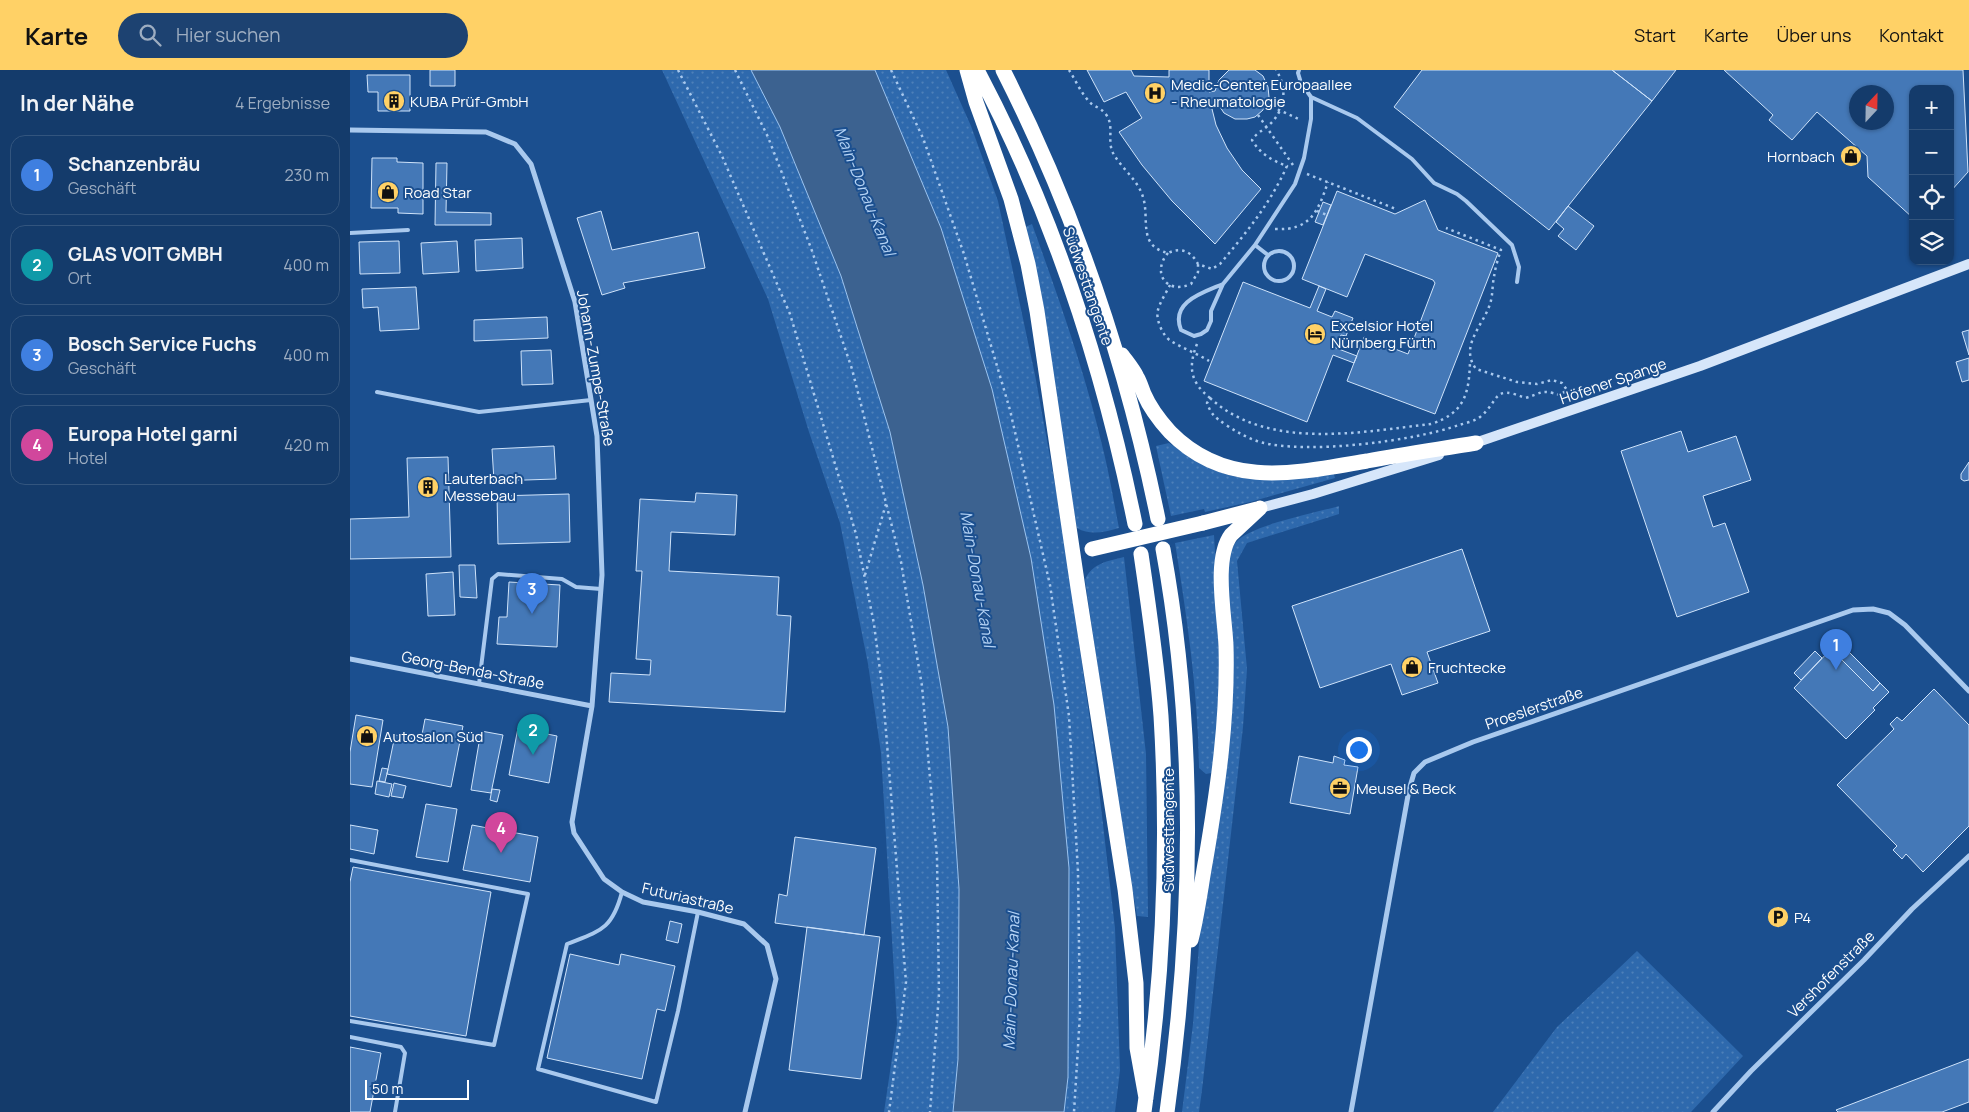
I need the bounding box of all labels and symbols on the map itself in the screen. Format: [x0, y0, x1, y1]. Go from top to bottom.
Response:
place label: Medic-Center Europaallee - Rheumatologie [1171, 74, 1352, 112]
hospital icon: Medic-Center Europaallee - Rheumatologie [1143, 81, 1167, 105]
north arrow [1849, 85, 1894, 130]
building icon: KUBA Prüf-GmbH [382, 89, 406, 113]
place label: KUBA Prüf-GmbH [410, 91, 529, 112]
water label: Main-Donau-Kanal [829, 123, 902, 261]
shop icon: Hornbach [1839, 144, 1863, 168]
place label: Hornbach [1767, 146, 1835, 167]
shop icon: Road Star [376, 180, 400, 204]
place label: Road Star [404, 182, 472, 203]
street label: Südwesttangente [1058, 224, 1118, 348]
street label: Johann-Zumpe-Straße [572, 288, 620, 448]
place label: Excelsior Hotel Nürnberg Fürth [1331, 315, 1436, 353]
hotel icon: Excelsior Hotel Nürnberg Fürth [1303, 322, 1327, 346]
street label: Höfener Spange [1557, 353, 1669, 409]
place label: Lauterbach Messebau [444, 468, 523, 506]
building icon: Lauterbach Messebau [416, 475, 440, 499]
water label: Main-Donau-Kanal [955, 509, 1001, 651]
pin: 3 [516, 573, 548, 614]
pin: 1 [1820, 629, 1852, 670]
street label: Georg-Benda-Straße [400, 646, 546, 694]
shop icon: Fruchtecke [1400, 655, 1424, 679]
place label: Fruchtecke [1428, 657, 1506, 678]
street label: Proeslerstraße [1482, 681, 1586, 735]
pin: 2 [517, 714, 549, 755]
shop icon: Autosalon Süd [355, 724, 379, 748]
place label: Autosalon Süd [383, 726, 483, 747]
your location [1346, 737, 1372, 763]
street label: Südwesttangente [1158, 768, 1179, 892]
office icon: Meusel & Beck [1328, 776, 1352, 800]
place label: Meusel & Beck [1356, 778, 1456, 799]
pin: 4 [485, 812, 517, 853]
street label: Futuriastraße [640, 877, 736, 919]
parking icon: P4 [1766, 905, 1790, 929]
place label: P4 [1794, 907, 1811, 928]
water label: Main-Donau-Kanal [998, 910, 1024, 1050]
street label: Vershofenstraße [1783, 926, 1879, 1022]
scale bar [365, 1077, 469, 1100]

